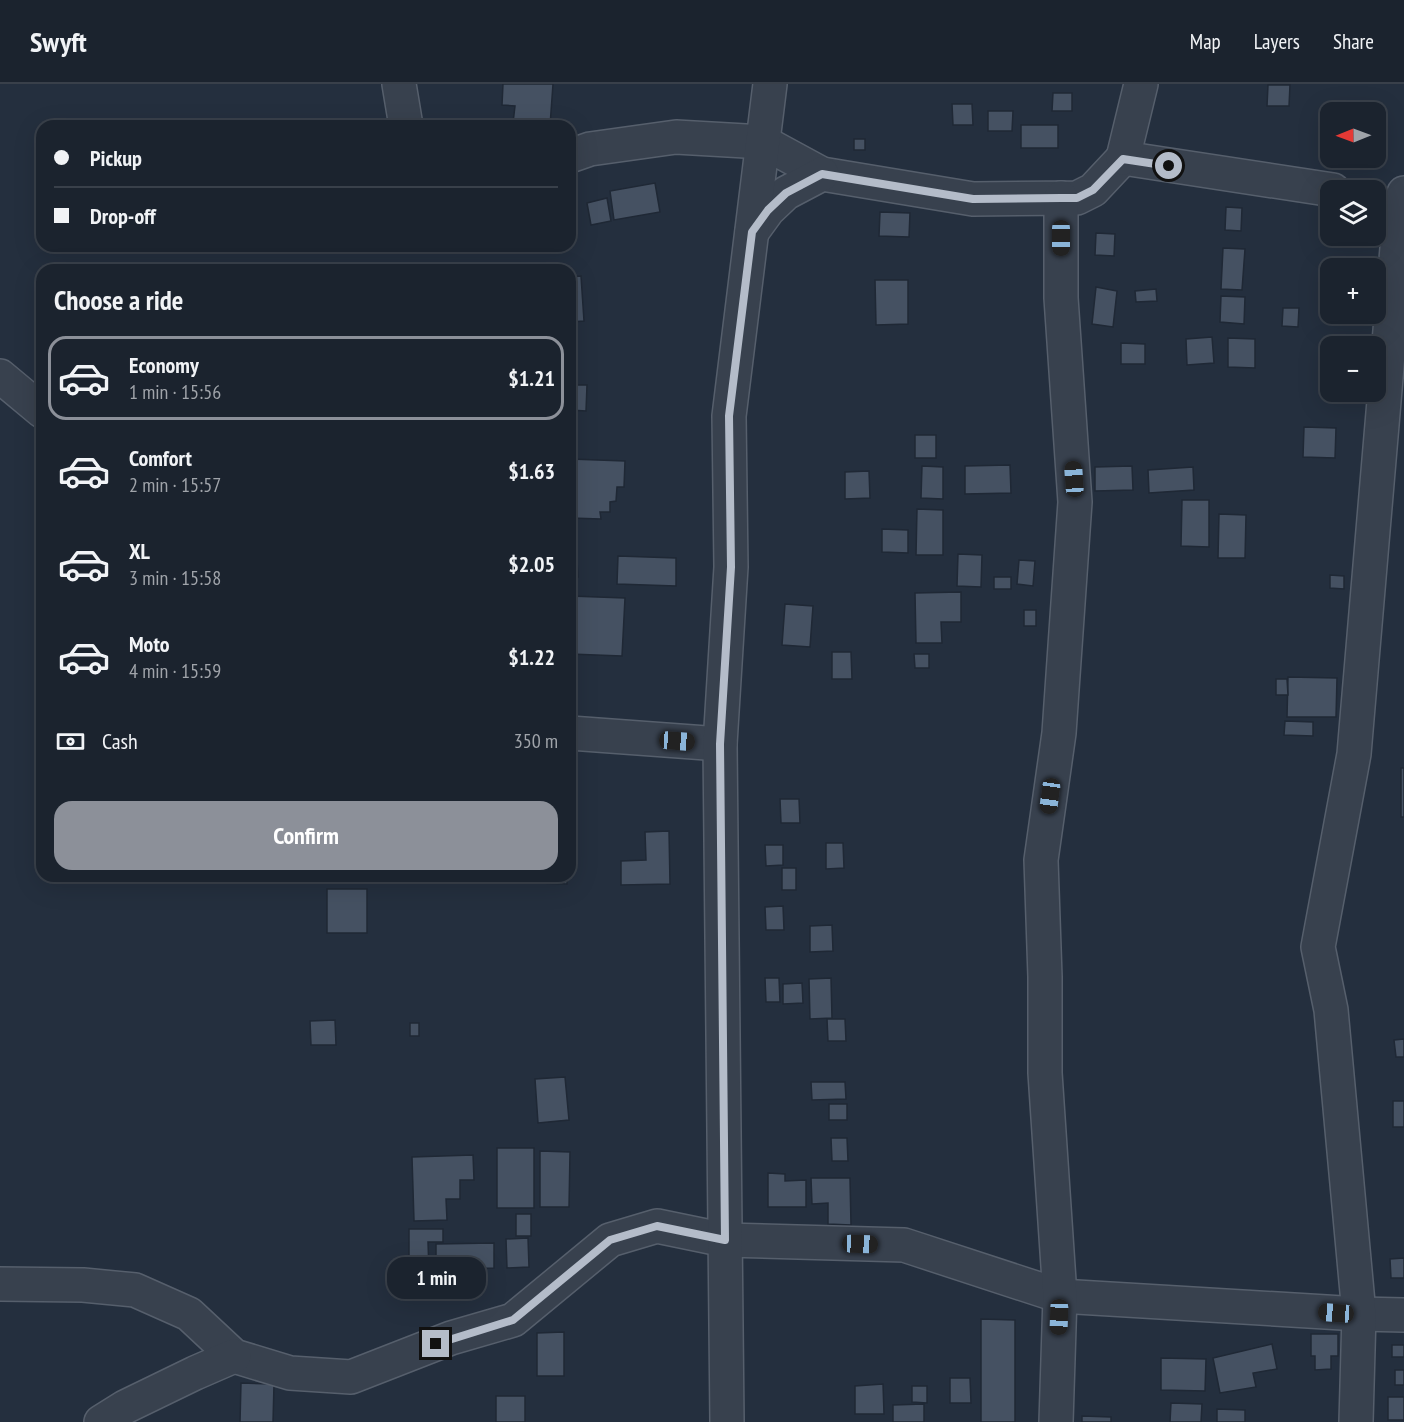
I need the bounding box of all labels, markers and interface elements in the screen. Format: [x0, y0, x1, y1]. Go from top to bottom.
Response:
text: Swyft [30, 23, 87, 60]
text: Map [1190, 28, 1221, 55]
text: Layers [1254, 28, 1300, 55]
text: Share [1333, 28, 1374, 55]
north arrow [1320, 102, 1386, 168]
map controls [1320, 102, 1386, 402]
text: Pickup [90, 144, 142, 172]
route start [1155, 152, 1182, 179]
button: layers [1320, 180, 1386, 246]
text: Drop-off [90, 202, 156, 230]
car [1052, 220, 1070, 256]
button: + [1320, 258, 1386, 324]
text: Choose a ride [54, 283, 183, 317]
button: − [1320, 336, 1386, 402]
icon: car [57, 351, 111, 405]
text: Economy [129, 351, 199, 379]
text: $1.21 [508, 364, 555, 392]
text: 1 min · 15:56 [129, 379, 221, 405]
icon: car [57, 444, 111, 498]
text: Comfort [129, 444, 192, 472]
text: $1.63 [508, 457, 555, 485]
car [1064, 460, 1084, 498]
text: 2 min · 15:57 [129, 472, 221, 498]
icon: car [57, 537, 111, 591]
text: XL [129, 537, 150, 565]
text: $2.05 [508, 550, 555, 578]
text: 3 min · 15:58 [129, 565, 221, 591]
icon: car [57, 630, 111, 684]
text: Moto [129, 630, 170, 658]
text: $1.22 [508, 643, 555, 671]
text: 4 min · 15:59 [129, 658, 221, 684]
icon: cash [54, 725, 87, 758]
text: Cash [102, 727, 138, 755]
text: 350 m [514, 728, 558, 754]
car [658, 731, 696, 751]
car [1039, 777, 1061, 815]
button: Confirm [54, 801, 558, 870]
car [842, 1234, 878, 1254]
callout: 1 min [386, 1257, 486, 1299]
text: 1 min [416, 1265, 457, 1291]
car [1049, 1299, 1069, 1335]
car [1317, 1303, 1355, 1323]
route end [422, 1330, 449, 1357]

